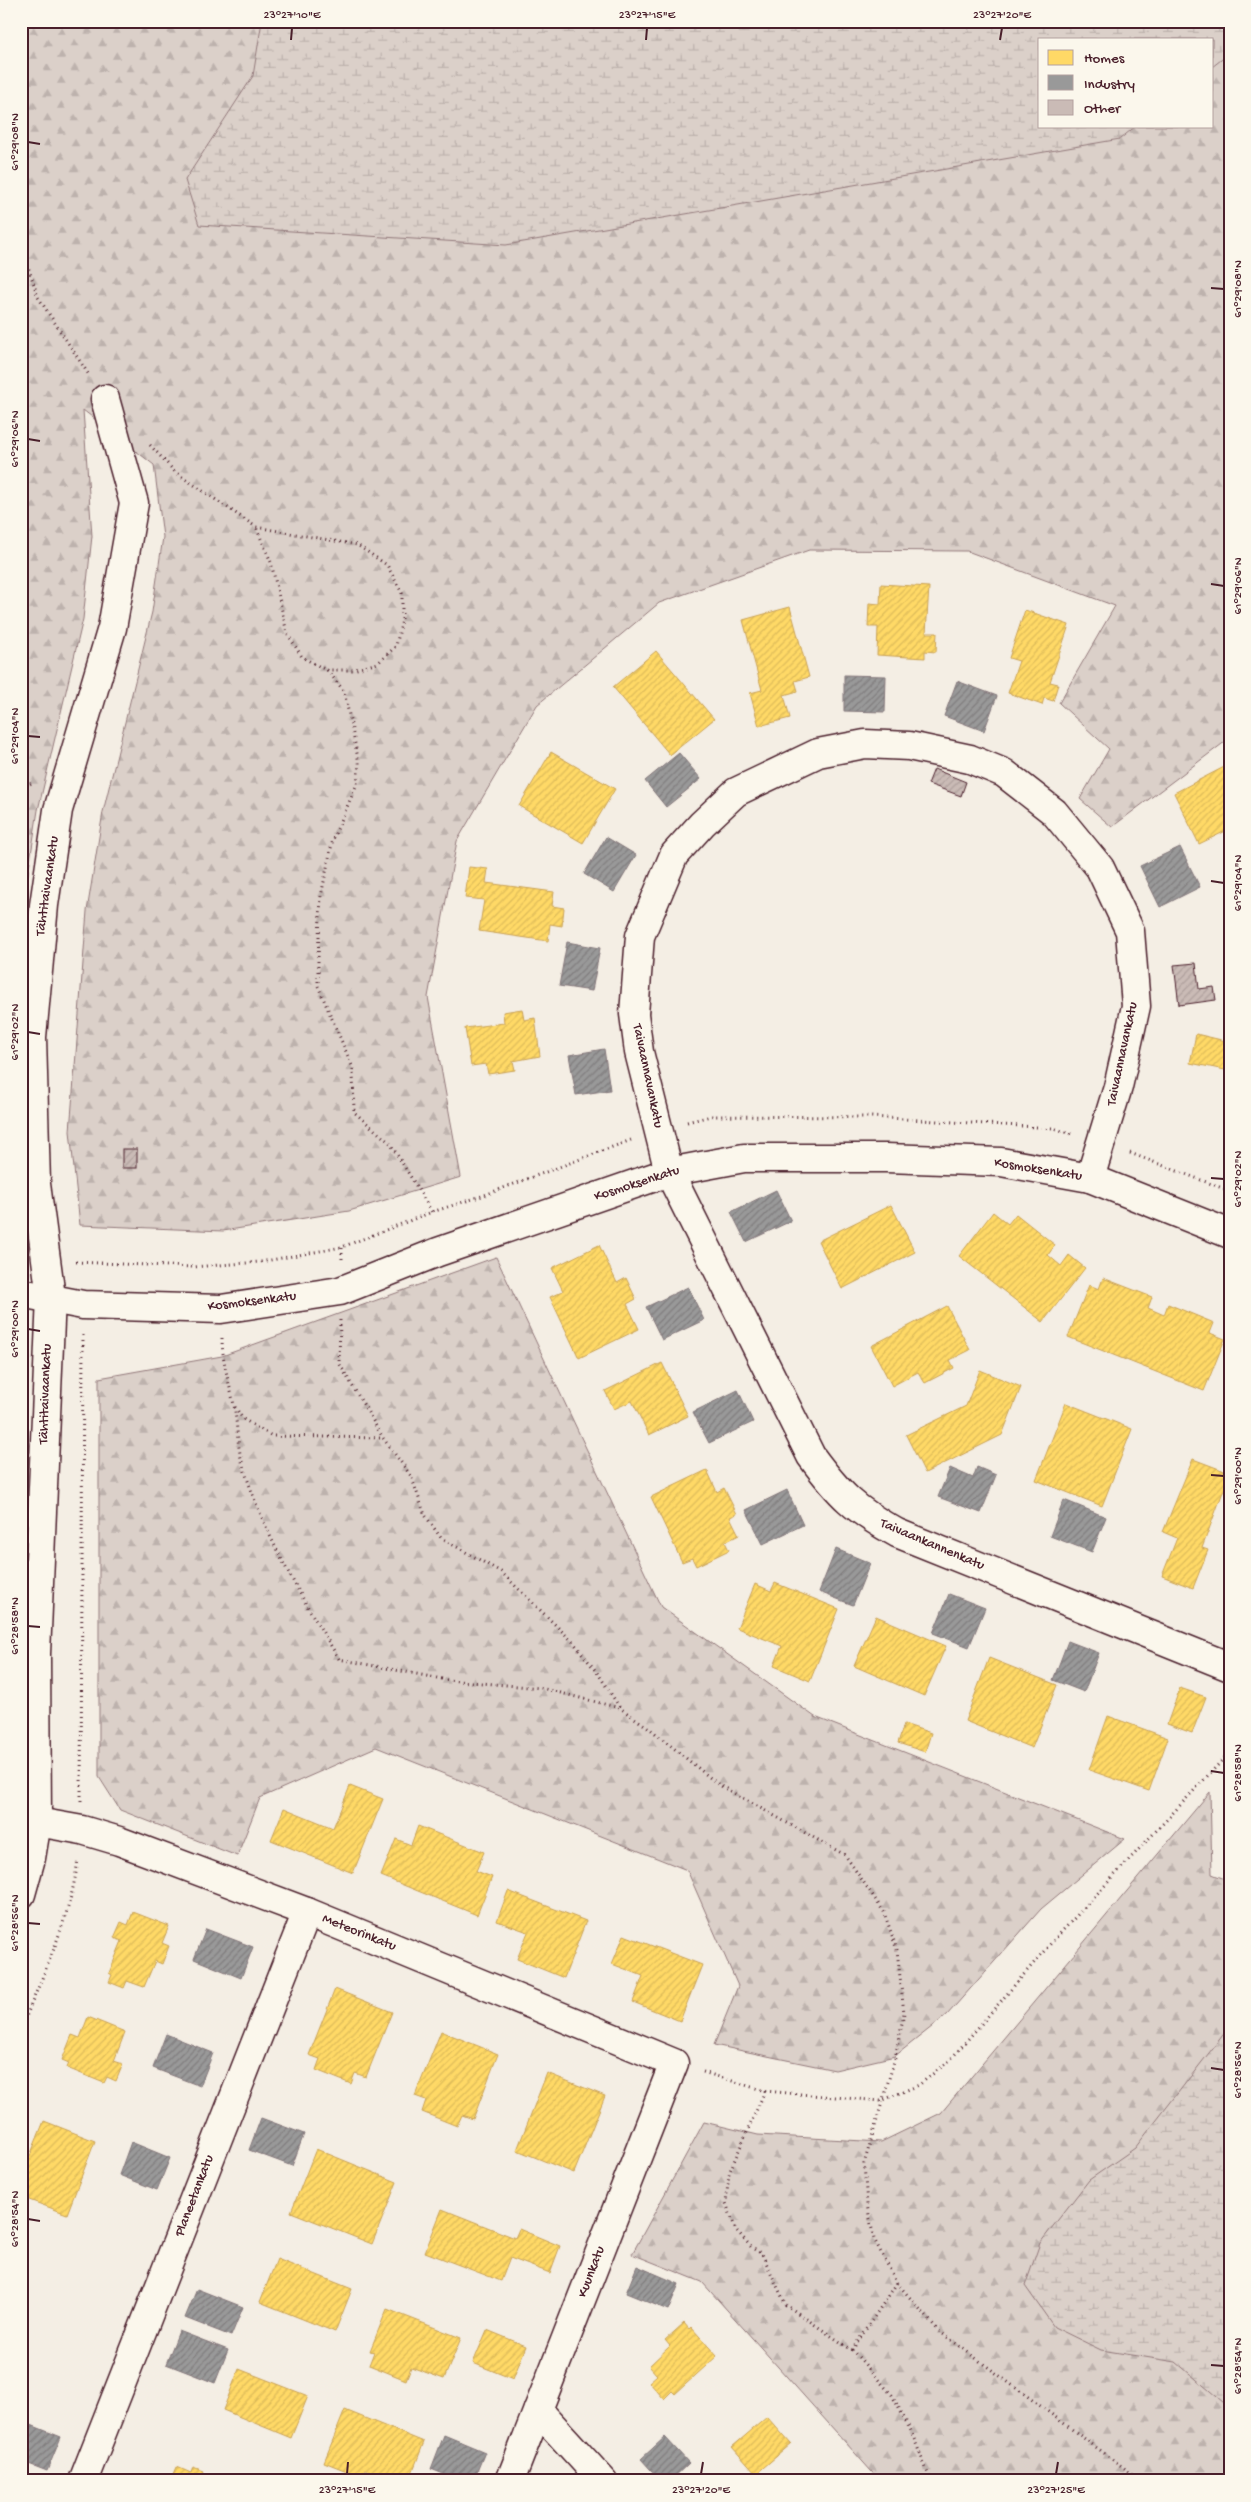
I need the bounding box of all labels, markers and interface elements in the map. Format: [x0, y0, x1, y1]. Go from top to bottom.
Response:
text: 23°27'10"E [264, 9, 321, 23]
text: 23°27'15"E [619, 9, 676, 23]
text: 23°27'20"E [973, 9, 1031, 23]
legend [1038, 38, 1214, 128]
text: Homes [1084, 50, 1125, 68]
text: Industry [1084, 76, 1136, 94]
text: Other [1084, 100, 1122, 118]
text: 61°29'08"N [9, 113, 23, 171]
text: 61°29'08"N [1232, 260, 1246, 318]
text: 61°29'06"N [9, 410, 23, 467]
text: 61°29'06"N [1232, 557, 1246, 614]
text: 61°29'04"N [9, 708, 23, 764]
street label: Tähtitaivaankatu [32, 835, 63, 938]
text: 61°29'04"N [1232, 855, 1246, 911]
street label: Taivaannavankatu [1103, 1000, 1142, 1109]
text: 61°29'02"N [9, 1003, 23, 1060]
street label: Taivaannavankatu [627, 1021, 666, 1130]
text: 61°29'02"N [1232, 1150, 1246, 1207]
street label: Kosmoksenkatu [993, 1155, 1084, 1185]
street label: Kosmoksenkatu [592, 1162, 682, 1206]
street label: Kosmoksenkatu [207, 1288, 298, 1316]
text: 61°29'00"N [9, 1300, 23, 1358]
street label: Tähtitaivaankatu [36, 1343, 56, 1446]
text: 61°29'00"N [1232, 1447, 1246, 1505]
street label: Taivaankannenkatu [876, 1515, 987, 1575]
text: 61°28'58"N [9, 1597, 23, 1655]
text: 61°28'58"N [1232, 1744, 1246, 1802]
text: 61°28'56"N [9, 1894, 23, 1952]
street label: Meteorinkatu [320, 1910, 399, 1956]
text: 61°28'56"N [1232, 2041, 1246, 2099]
street label: Planeetankatu [171, 2152, 219, 2240]
text: 61°28'54"N [9, 2191, 23, 2247]
street label: Kuunkatu [574, 2243, 610, 2300]
text: 61°28'54"N [1232, 2338, 1246, 2394]
text: 23°27'15"E [319, 2484, 376, 2498]
text: 23°27'20"E [672, 2484, 730, 2498]
text: 23°27'25"E [1027, 2484, 1085, 2498]

